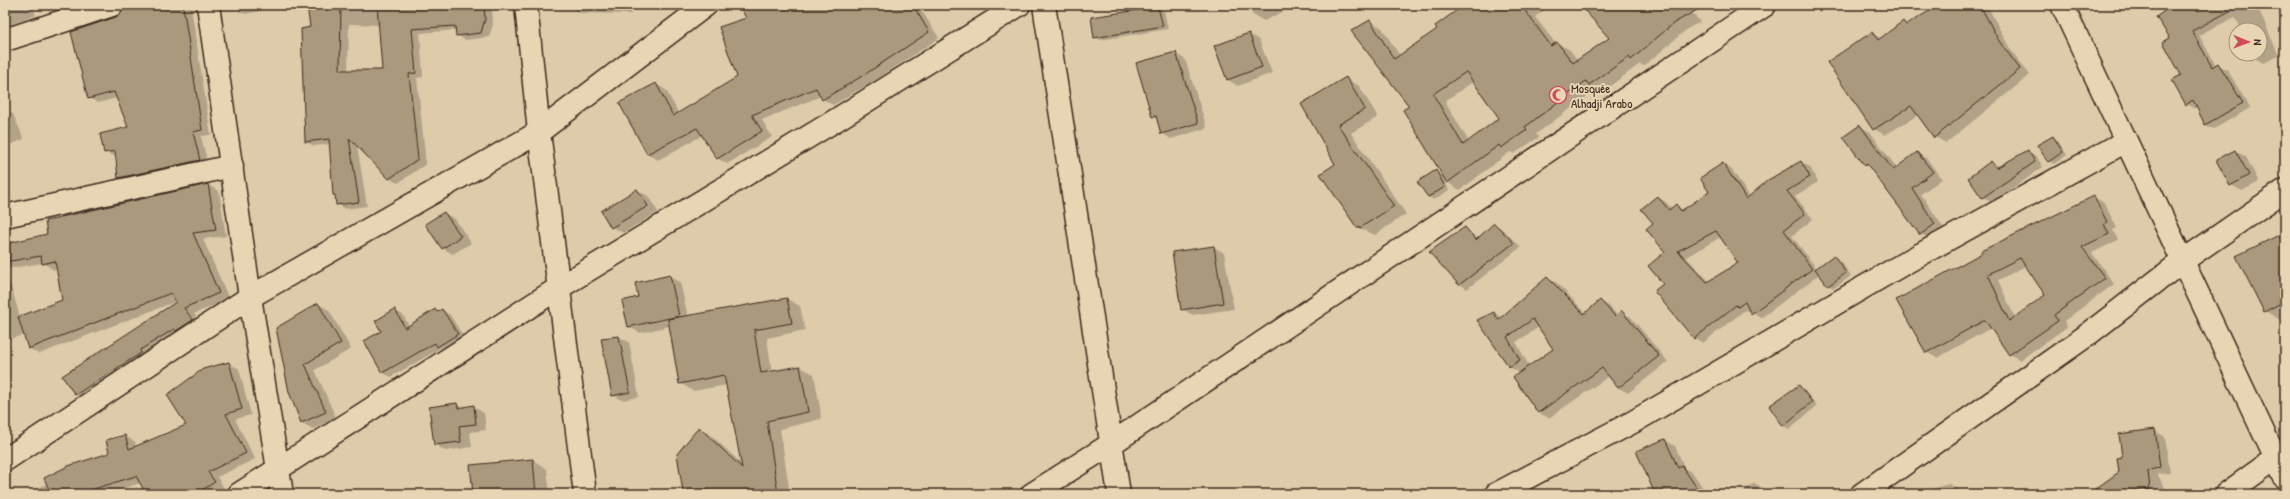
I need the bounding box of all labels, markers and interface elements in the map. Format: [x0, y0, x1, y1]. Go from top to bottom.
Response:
north arrow [2228, 22, 2268, 62]
text: N [2251, 39, 2265, 45]
place label: Mosquée Alhadji Arabo [1571, 79, 1632, 112]
mosque icon: Mosquée Alhadji Arabo [1548, 85, 1568, 105]

